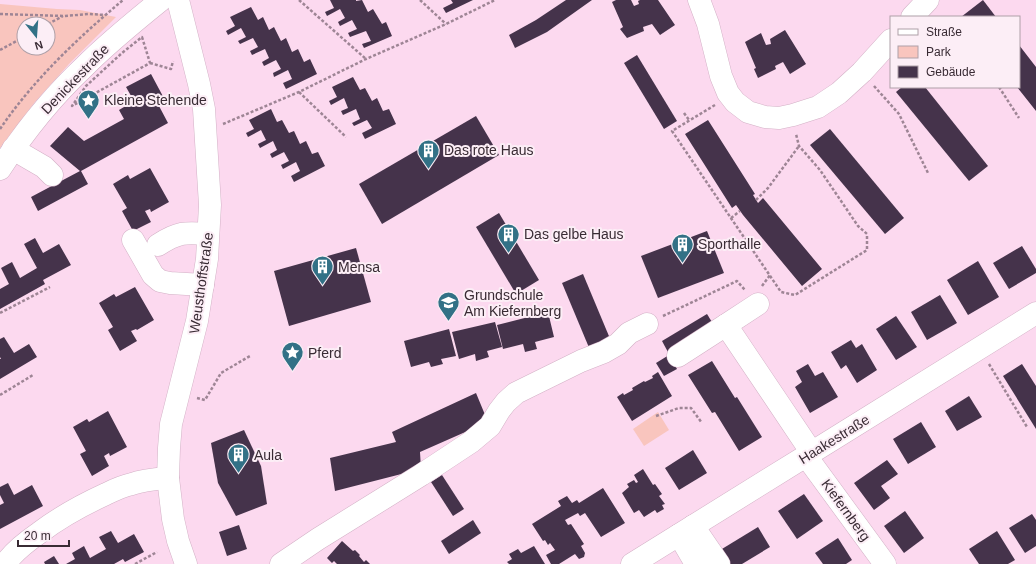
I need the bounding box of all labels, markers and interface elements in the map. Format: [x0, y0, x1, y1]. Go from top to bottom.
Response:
north arrow [16, 16, 56, 56]
legend [890, 16, 1020, 88]
text: Straße [926, 25, 962, 39]
text: N [33, 39, 44, 52]
street label: Denickestraße [38, 41, 112, 117]
text: Park [926, 45, 952, 59]
text: Gebäude [926, 65, 976, 79]
place icon: Kleine Stehende [76, 87, 102, 120]
place label: Kleine Stehende [104, 92, 207, 108]
building icon: Das rote Haus [416, 137, 442, 170]
place label: Das rote Haus [444, 142, 533, 158]
building icon: Das gelbe Haus [495, 221, 521, 254]
place label: Das gelbe Haus [524, 226, 624, 242]
street label: Weusthoffstraße [186, 231, 216, 335]
building icon: Sporthalle [669, 231, 695, 264]
place label: Sporthalle [698, 236, 761, 252]
building icon: Mensa [310, 254, 336, 287]
place label: Mensa [338, 259, 380, 275]
place label: Grundschule Am Kiefernberg [464, 287, 561, 319]
school or university icon: Grundschule Am Kiefernberg [436, 290, 462, 323]
place icon: Pferd [279, 340, 305, 373]
place label: Pferd [308, 345, 341, 361]
street label: Haakestraße [796, 411, 872, 467]
building icon: Aula [226, 442, 252, 475]
place label: Aula [254, 447, 282, 463]
street label: Kiefernberg [818, 476, 874, 544]
scale bar [18, 522, 69, 548]
text: 20 m [24, 529, 51, 543]

